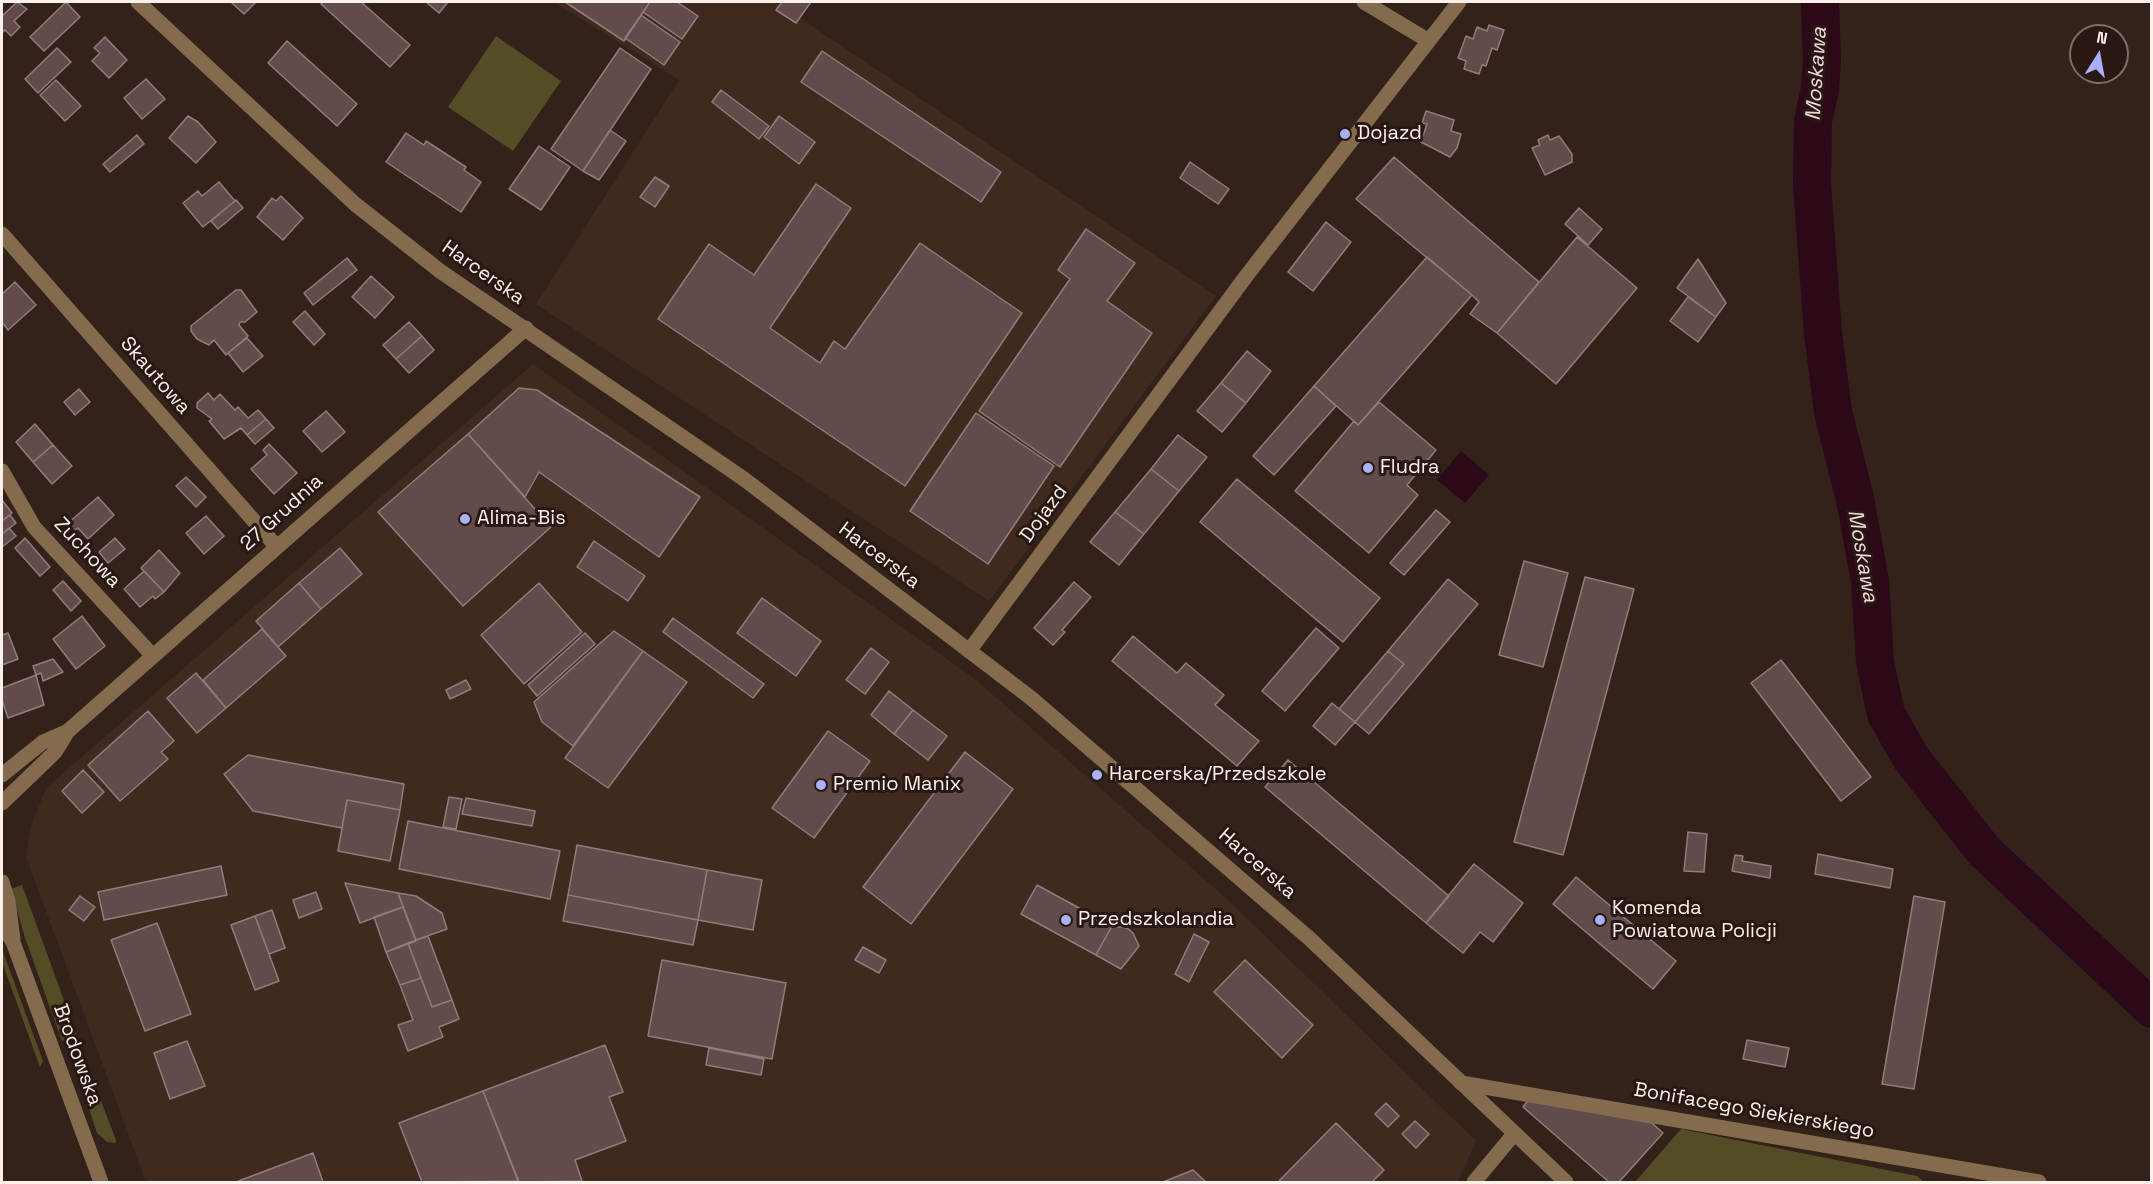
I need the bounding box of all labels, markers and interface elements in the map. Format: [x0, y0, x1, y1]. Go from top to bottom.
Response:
north arrow [2069, 24, 2129, 84]
water label: Moskawa [1801, 26, 1833, 122]
text: N [2095, 26, 2109, 49]
place label: Dojazd [1357, 122, 1422, 146]
marker: Dojazd [1338, 127, 1352, 141]
street label: Harcerska [437, 236, 529, 310]
street label: Skautowa [115, 332, 195, 420]
place label: Fludra [1380, 456, 1440, 480]
marker: Fludra [1361, 461, 1375, 475]
street label: 27 Grudnia [236, 470, 328, 556]
street label: Dojazd [1015, 481, 1073, 547]
place label: Alima-Bis [477, 507, 566, 531]
water label: Moskawa [1841, 508, 1883, 604]
marker: Alima-Bis [458, 512, 472, 526]
street label: Zuchowa [48, 513, 126, 593]
street label: Harcerska [834, 518, 924, 594]
place label: Harcerska/Przedszkole [1109, 763, 1327, 787]
marker: Harcerska/Przedszkole [1090, 768, 1104, 782]
place label: Premio Manix [833, 773, 961, 797]
marker: Premio Manix [814, 778, 828, 792]
street label: Harcerska [1213, 824, 1301, 904]
place label: Komenda Powiatowa Policji [1612, 897, 1777, 944]
place label: Przedszkolandia [1078, 908, 1234, 932]
marker: Przedszkolandia [1059, 913, 1073, 927]
marker: Komenda Powiatowa Policji [1593, 913, 1607, 927]
street label: Brodowska [48, 1001, 106, 1109]
street label: Bonifacego Siekierskiego [1632, 1078, 1876, 1144]

